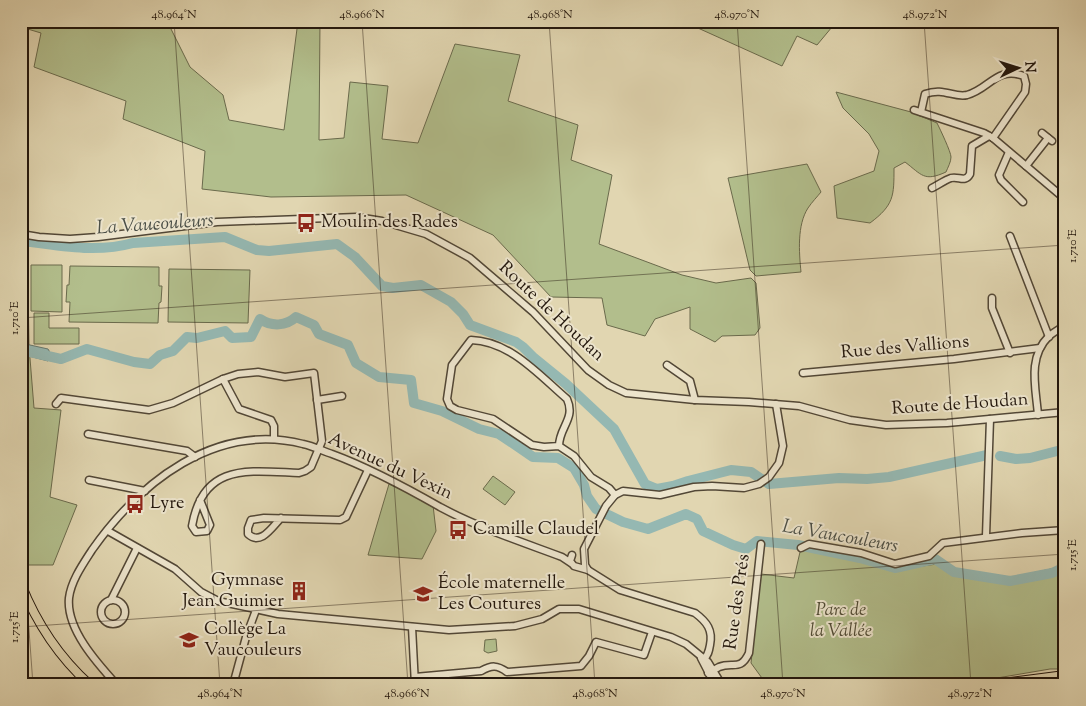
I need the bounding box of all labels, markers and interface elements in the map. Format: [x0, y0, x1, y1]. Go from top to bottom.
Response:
text: 48.964°N [152, 6, 197, 24]
text: 48.966°N [339, 6, 385, 24]
text: 48.968°N [527, 6, 573, 24]
text: 48.970°N [714, 6, 760, 24]
text: 48.972°N [903, 6, 948, 24]
north arrow [994, 42, 1044, 92]
text: N [1019, 61, 1039, 74]
water label: La Vaucouleurs [96, 207, 214, 243]
place label: Moulin des Rades [321, 210, 458, 236]
bus stop icon: Moulin des Rades [295, 212, 317, 234]
text: 1.710°E [1064, 228, 1082, 263]
street label: Route de Houdan [492, 256, 610, 368]
text: 1.710°E [6, 300, 24, 335]
street label: Rue des Vallions [840, 329, 970, 367]
street label: Route de Houdan [891, 387, 1029, 423]
street label: Avenue du Vexin [323, 427, 457, 507]
place label: Lyre [150, 491, 184, 517]
bus stop icon: Lyre [124, 493, 146, 515]
water label: La Vaucouleurs [780, 514, 900, 560]
place label: Camille Claudel [473, 517, 599, 543]
bus stop icon: Camille Claudel [447, 519, 469, 541]
text: 1.715°E [1064, 538, 1082, 571]
street label: Rue des Prés [718, 552, 758, 652]
place label: Gymnase Jean Guimier [181, 568, 284, 615]
place label: École maternelle Les Coutures [438, 571, 565, 618]
building icon: Gymnase Jean Guimier [288, 580, 310, 602]
school or university icon: École maternelle Les Coutures [412, 583, 434, 605]
park label: Parc de la Vallée [810, 598, 872, 645]
text: 1.715°E [6, 610, 24, 643]
place label: Collège La Vaucouleurs [204, 617, 302, 664]
school or university icon: Collège La Vaucouleurs [178, 629, 200, 651]
text: 48.964°N [198, 685, 243, 703]
text: 48.966°N [384, 685, 430, 703]
text: 48.968°N [572, 685, 618, 703]
text: 48.970°N [760, 685, 806, 703]
text: 48.972°N [948, 685, 993, 703]

